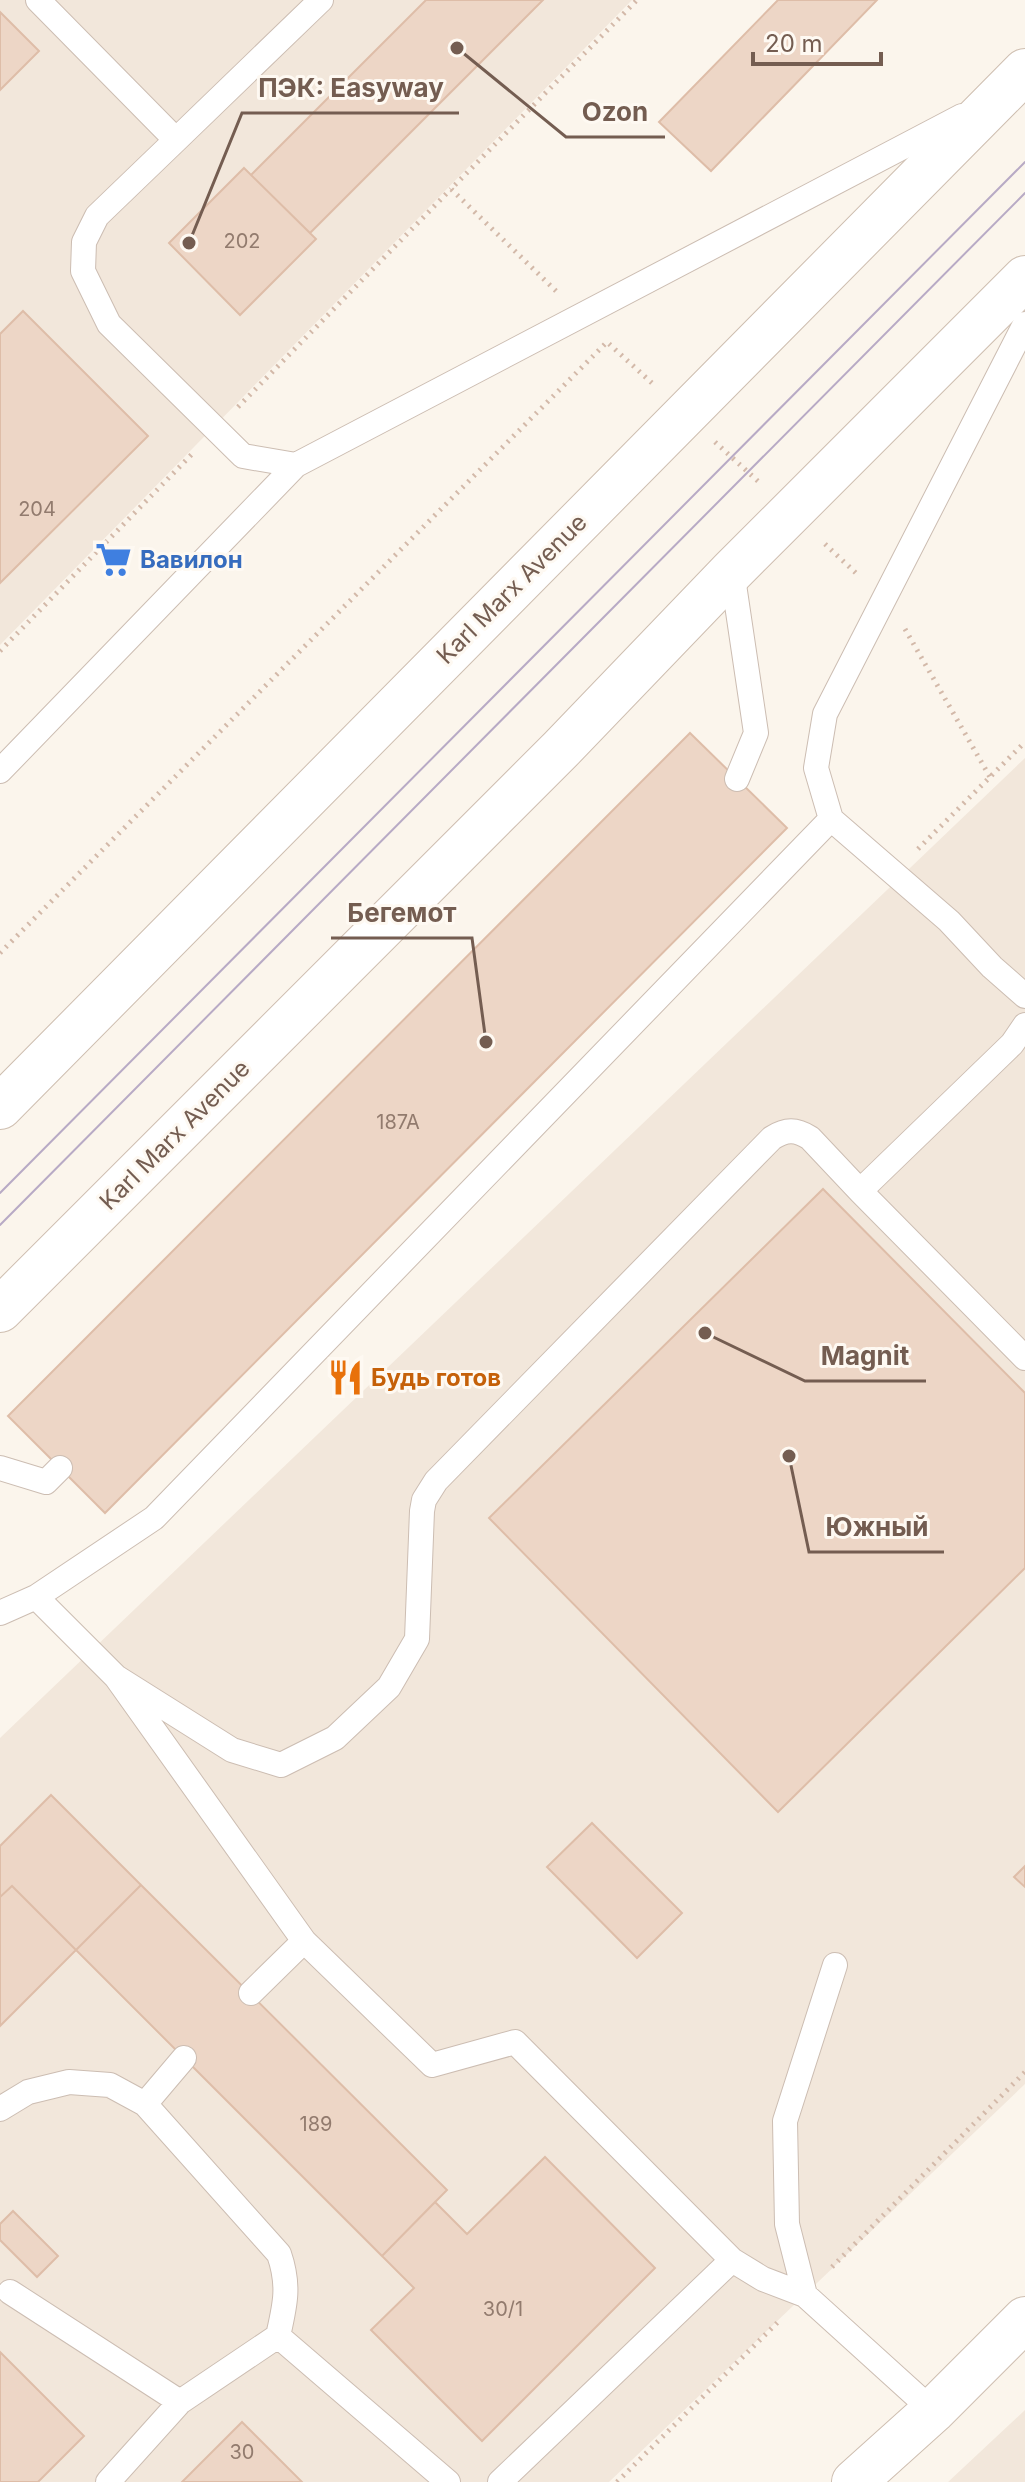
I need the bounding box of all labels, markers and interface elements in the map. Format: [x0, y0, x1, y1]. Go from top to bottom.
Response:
scale bar [753, 16, 881, 66]
text: 20 m [765, 29, 823, 58]
callout: ПЭК: Easyway [242, 63, 459, 113]
text: ПЭК: Easyway [258, 72, 444, 103]
callout: Ozon [566, 87, 665, 137]
text: Ozon [582, 96, 648, 127]
house number: 202 [223, 229, 261, 253]
house number: 204 [18, 497, 56, 521]
street label: Karl Marx Avenue [431, 508, 593, 670]
supermarket icon: Вавилон [95, 541, 133, 579]
place label: Вавилон [140, 545, 243, 574]
callout: Бегемот [331, 888, 472, 938]
text: Бегемот [347, 897, 457, 928]
street label: Karl Marx Avenue [94, 1054, 256, 1216]
house number: 187А [376, 1110, 420, 1134]
callout: Magnit [805, 1331, 926, 1381]
text: Magnit [821, 1340, 910, 1371]
restaurant icon: Будь готов [326, 1359, 364, 1397]
place label: Будь готов [371, 1363, 501, 1392]
callout: Южный [809, 1502, 944, 1552]
text: Южный [826, 1511, 928, 1542]
house number: 189 [300, 2112, 332, 2136]
house number: 30/1 [483, 2297, 523, 2321]
house number: 30 [230, 2440, 254, 2464]

